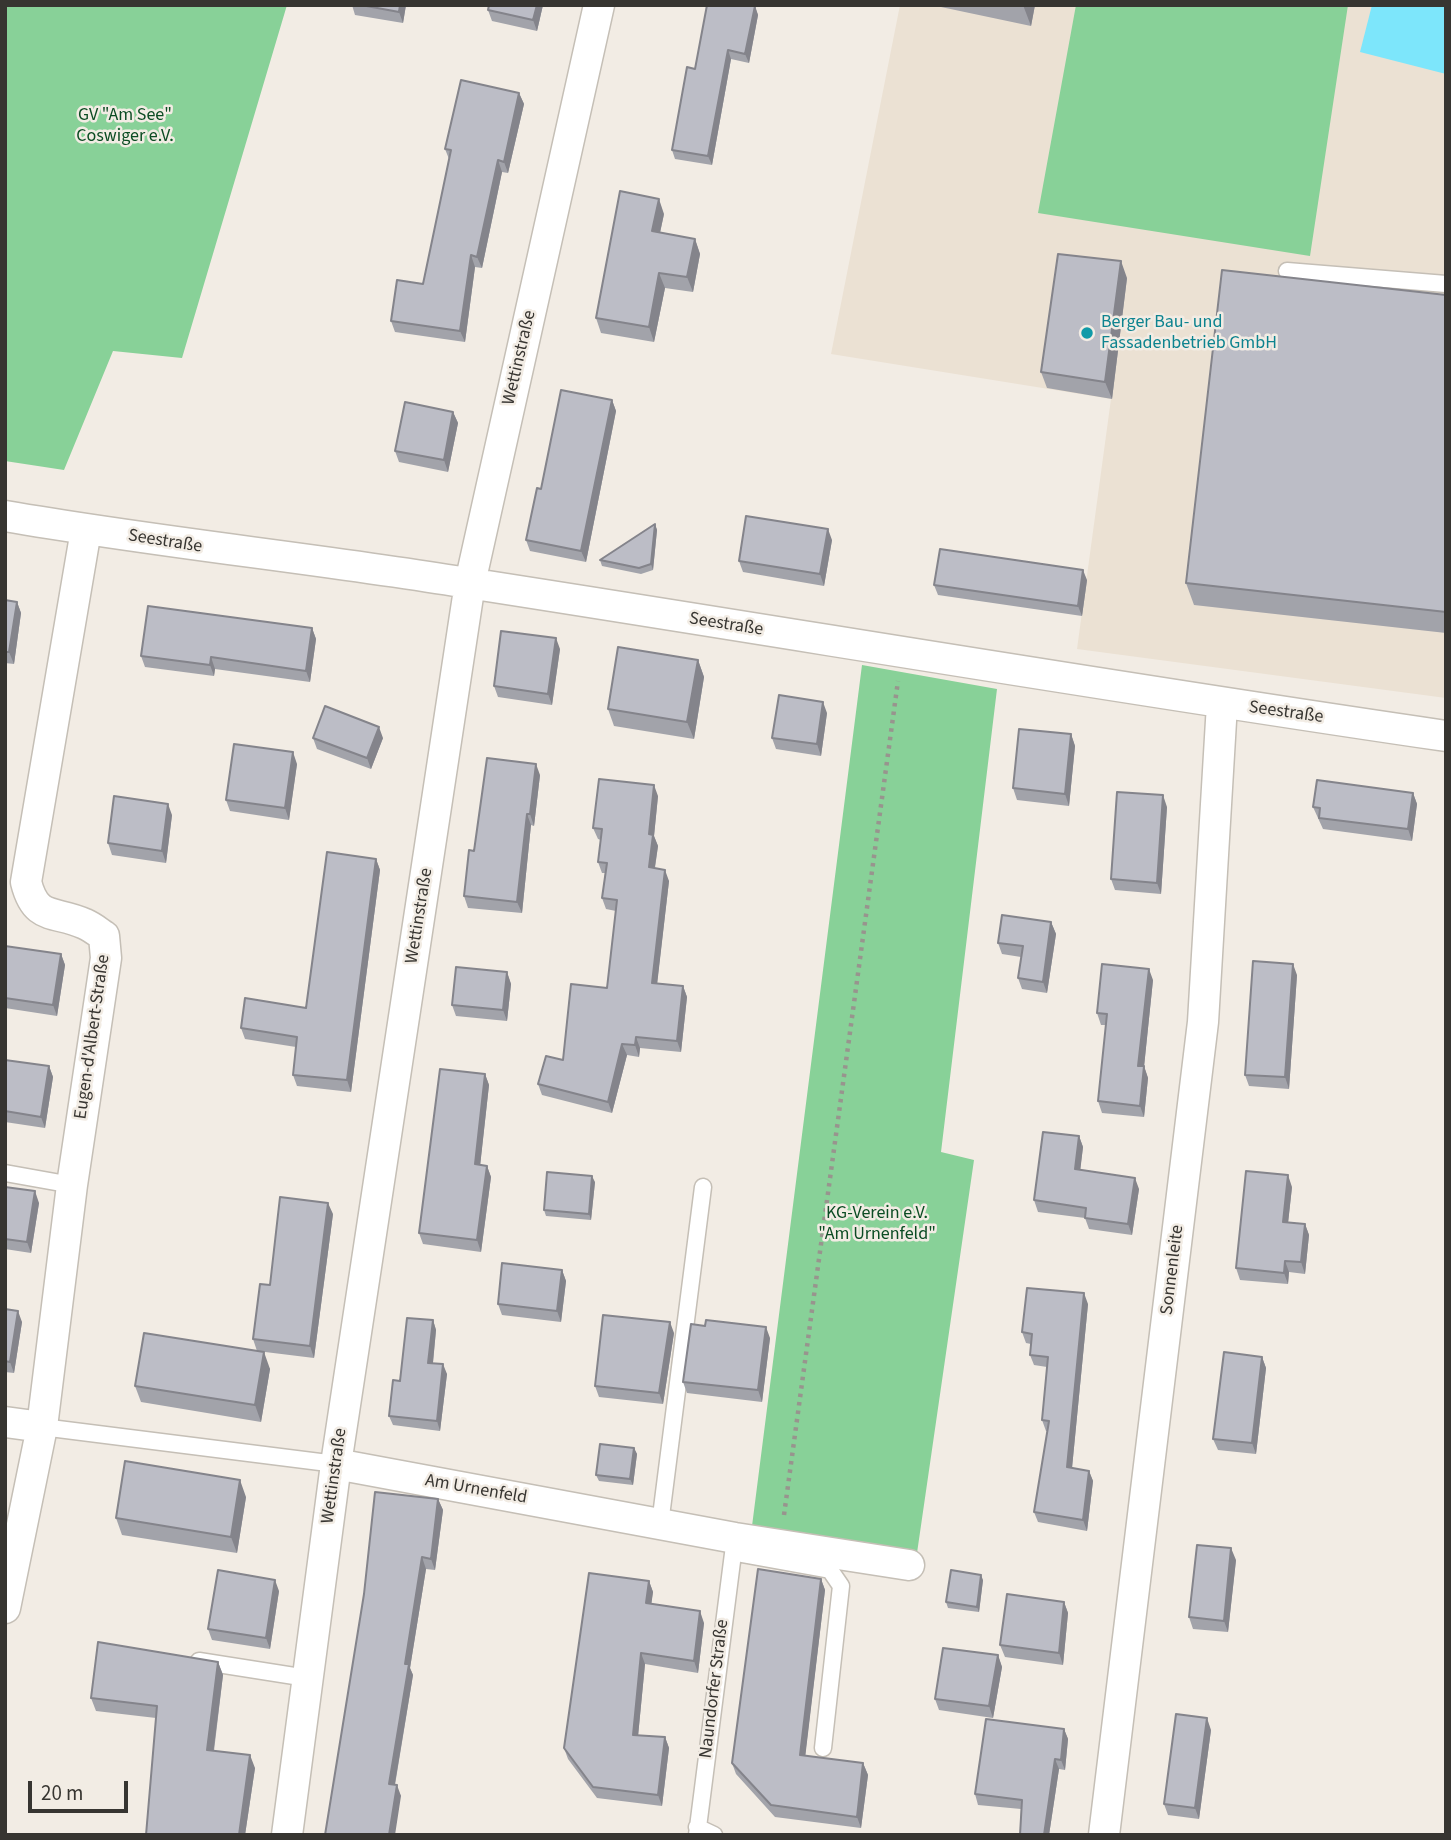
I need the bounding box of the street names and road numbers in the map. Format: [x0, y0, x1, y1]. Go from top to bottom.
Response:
street label: Wettinstraße [499, 309, 541, 407]
street label: Seestraße [126, 525, 204, 559]
street label: Seestraße [687, 608, 765, 642]
street label: Seestraße [1247, 697, 1325, 729]
street label: Wettinstraße [402, 867, 438, 965]
street label: Eugen-d'Albert-Straße [71, 953, 115, 1121]
street label: Sonnenleite [1157, 1224, 1189, 1316]
street label: Wettinstraße [318, 1427, 352, 1525]
street label: Am Urnenfeld [423, 1470, 529, 1510]
street label: Naundorfer Straße [696, 1618, 734, 1760]

